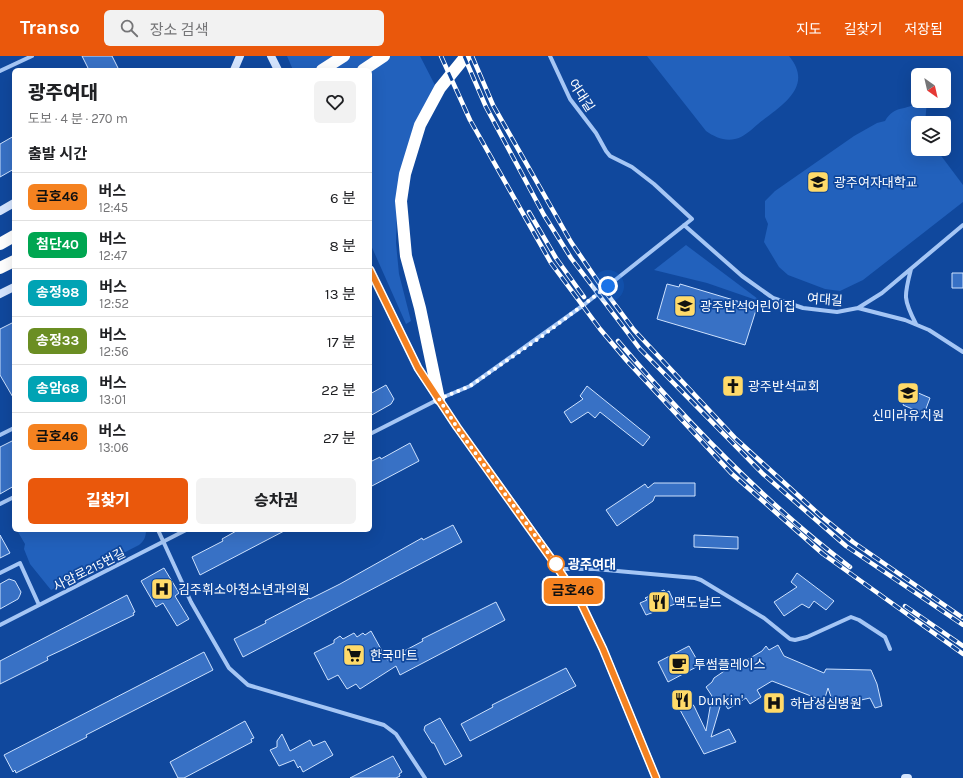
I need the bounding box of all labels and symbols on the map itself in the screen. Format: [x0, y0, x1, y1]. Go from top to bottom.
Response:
north arrow [911, 68, 951, 108]
street label: 여대길 [566, 76, 598, 114]
school or university icon: 광주여자대학교 [805, 169, 831, 195]
place label: 광주여자대학교 [834, 175, 918, 190]
your location [598, 276, 618, 296]
street label: 여대길 [807, 291, 843, 308]
school or university icon: 광주반석어린이집 [672, 293, 698, 319]
place label: 광주반석어린이집 [700, 299, 796, 314]
church icon: 광주반석교회 [720, 373, 746, 399]
place label: 광주반석교회 [748, 379, 820, 394]
school or university icon: 신미라유치원 [895, 380, 921, 406]
place label: 신미라유치원 [872, 408, 944, 423]
street label: 사암로215번길 [51, 545, 128, 594]
marker: 광주여대 [547, 555, 565, 573]
place label: 광주여대 [568, 557, 616, 572]
hospital icon: 김주휘소아청소년과의원 [149, 576, 175, 602]
line badge: 금호46 [545, 578, 601, 604]
place label: 김주휘소아청소년과의원 [178, 582, 310, 597]
restaurant icon: 맥도날드 [646, 589, 672, 615]
place label: 맥도날드 [674, 595, 722, 610]
supermarket icon: 한국마트 [341, 642, 367, 668]
place label: 한국마트 [370, 648, 418, 663]
cafe icon: 투썸플레이스 [666, 651, 692, 677]
place label: 투썸플레이스 [694, 657, 766, 672]
restaurant icon: Dunkin' [669, 687, 695, 713]
hospital icon: 하남성심병원 [761, 690, 787, 716]
place label: Dunkin' [698, 693, 743, 708]
place label: 하남성심병원 [790, 696, 862, 711]

